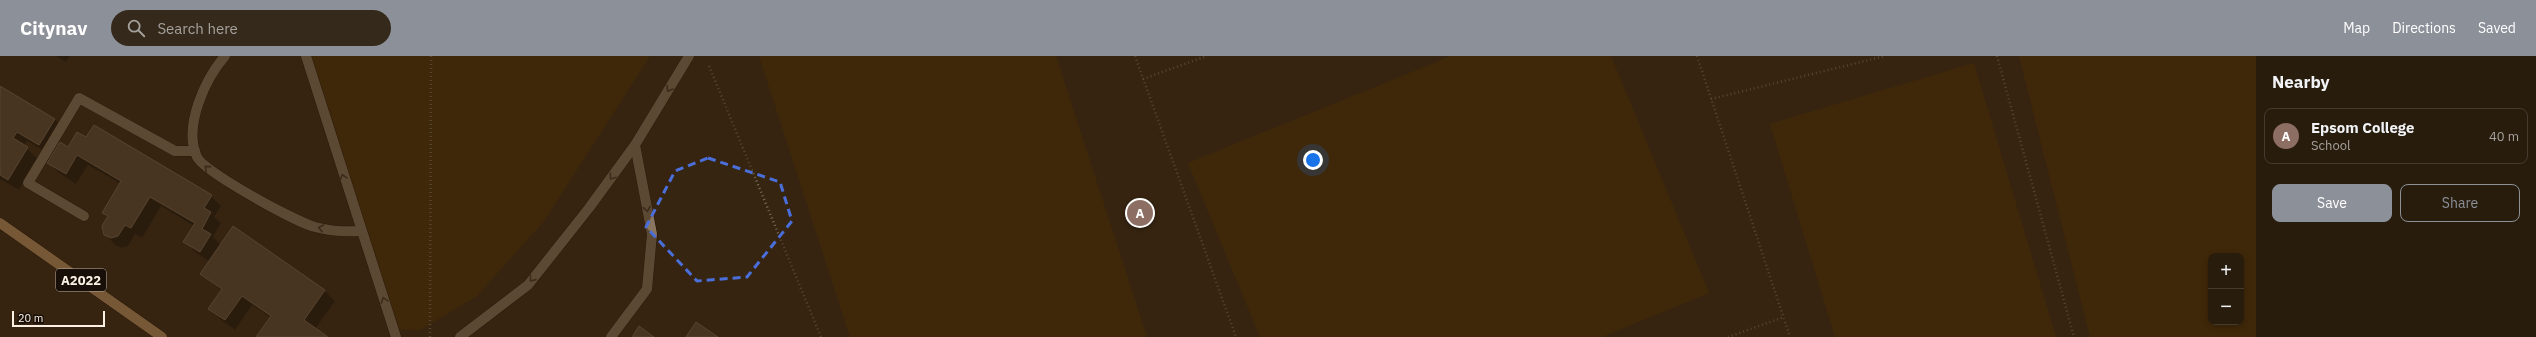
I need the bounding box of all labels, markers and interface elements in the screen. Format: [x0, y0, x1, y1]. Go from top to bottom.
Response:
search box [111, 10, 391, 46]
text: Citynav [20, 16, 87, 40]
icon: search [125, 17, 147, 39]
text: Search here [157, 19, 238, 38]
text: Map [2343, 19, 2370, 37]
text: Directions [2392, 19, 2456, 37]
text: Saved [2478, 19, 2516, 37]
text: Nearby [2272, 71, 2330, 93]
one-way arrow [666, 85, 674, 92]
text: Epsom College [2311, 118, 2414, 137]
text: A [2282, 128, 2290, 145]
text: 40 m [2489, 128, 2519, 145]
text: School [2311, 137, 2351, 154]
your location [1303, 150, 1323, 170]
one-way arrow [205, 165, 212, 172]
one-way arrow [339, 173, 348, 180]
one-way arrow [609, 173, 617, 180]
button: Save [2272, 184, 2392, 222]
button: Share [2400, 184, 2520, 222]
pin: A [1127, 198, 1153, 228]
one-way arrow [643, 206, 651, 212]
one-way arrow [318, 225, 325, 233]
map controls [2208, 253, 2244, 325]
button: + [2208, 253, 2244, 289]
road number: A2022 [56, 269, 106, 291]
one-way arrow [530, 275, 537, 282]
button: − [2208, 289, 2244, 325]
one-way arrow [380, 296, 389, 303]
scale bar [12, 309, 105, 328]
text: 20 m [18, 311, 43, 325]

